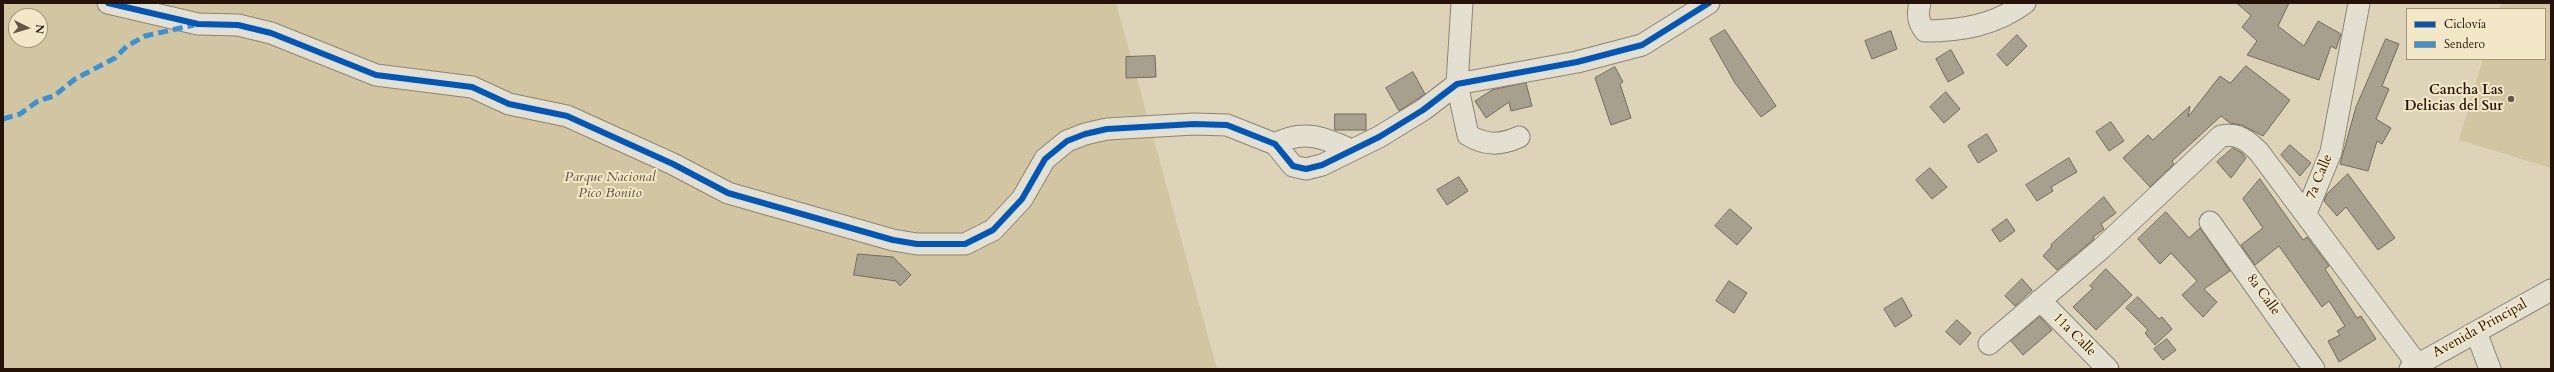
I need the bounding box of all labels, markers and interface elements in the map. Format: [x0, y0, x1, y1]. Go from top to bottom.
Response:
north arrow [8, 8, 48, 48]
legend [2406, 8, 2546, 60]
text: Ciclovía [2444, 16, 2486, 32]
text: N [32, 24, 47, 34]
text: Sendero [2444, 36, 2485, 52]
place label: Cancha Las Delicias del Sur [2404, 83, 2503, 116]
marker: Cancha Las Delicias del Sur [2506, 94, 2516, 104]
street label: 7a Calle [2303, 152, 2337, 202]
park label: Parque Nacional Pico Bonito [565, 170, 655, 202]
street label: 8a Calle [2242, 271, 2284, 319]
street label: Avenida Principal [2430, 296, 2530, 362]
street label: 11a Calle [2049, 310, 2099, 360]

